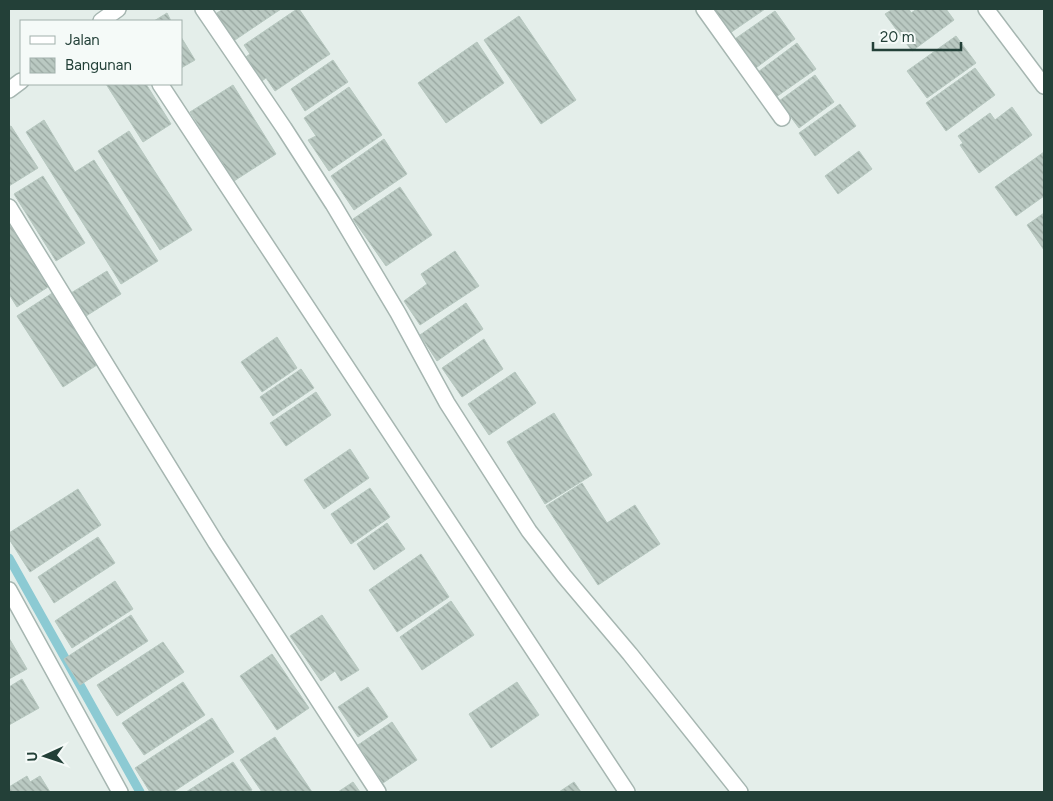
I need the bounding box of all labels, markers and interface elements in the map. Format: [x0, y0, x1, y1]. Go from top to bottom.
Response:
legend [20, 20, 182, 85]
scale bar [873, 20, 960, 52]
text: 20 m [880, 28, 914, 46]
text: Jalan [65, 31, 100, 49]
text: Bangunan [65, 56, 132, 74]
north arrow [20, 731, 70, 781]
text: U [24, 751, 41, 762]

